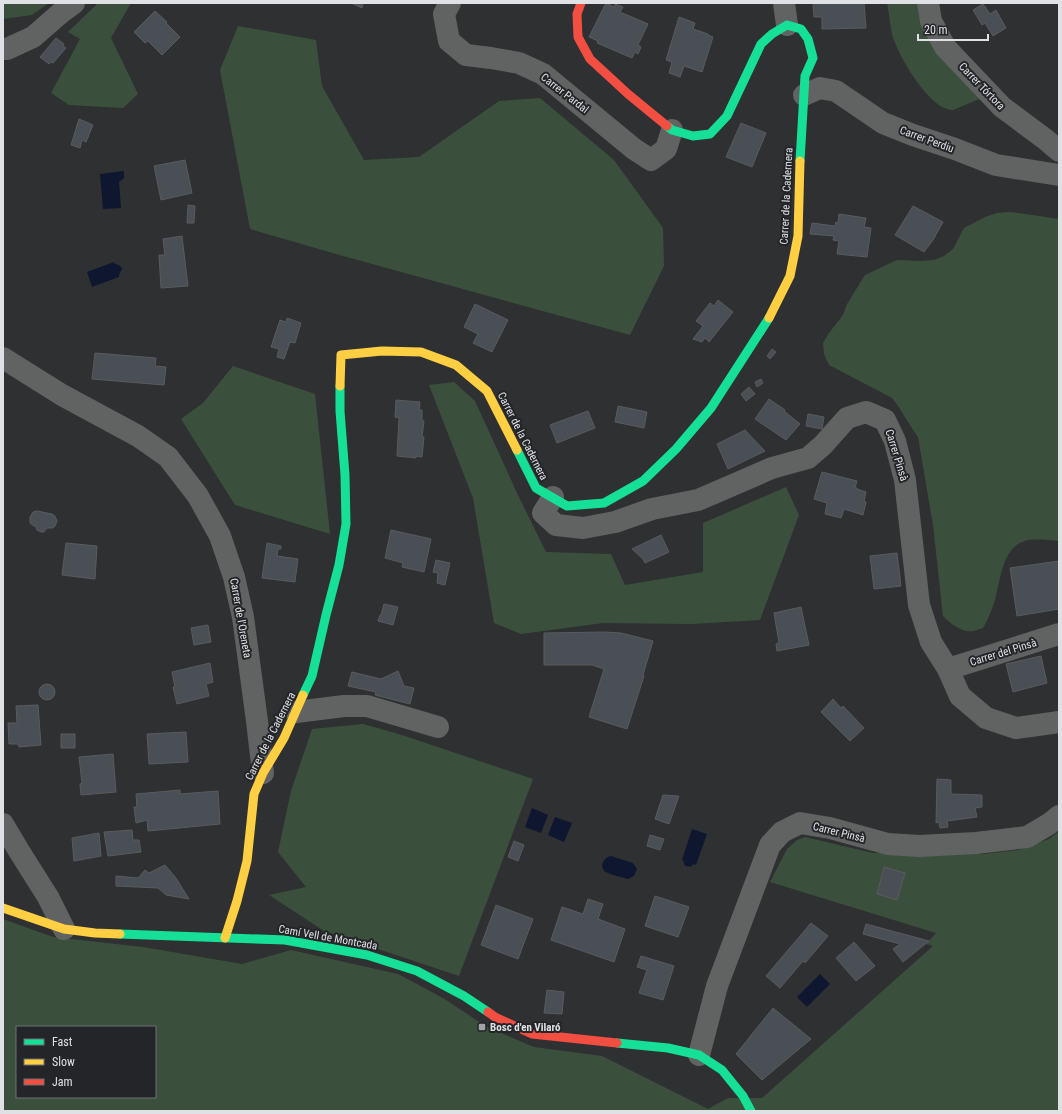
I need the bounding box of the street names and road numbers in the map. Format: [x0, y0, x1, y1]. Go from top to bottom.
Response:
street label: Carrer Tórtora [956, 60, 1007, 113]
street label: Carrer Pardal [538, 71, 591, 116]
street label: Carrer Perdiu [898, 124, 956, 155]
street label: Carrer de la Cadernera [777, 147, 796, 245]
street label: Carrer de la Cadernera [495, 390, 550, 482]
street label: Carrer Pinsà [883, 428, 911, 483]
street label: Carrer de l'Oreneta [227, 577, 254, 659]
street label: Carrer del Pinsà [968, 636, 1038, 669]
street label: Carrer de la Cadernera [243, 690, 298, 782]
street label: Carrer Pinsà [811, 820, 866, 845]
street label: Camí Vell de Montcada [277, 922, 378, 953]

